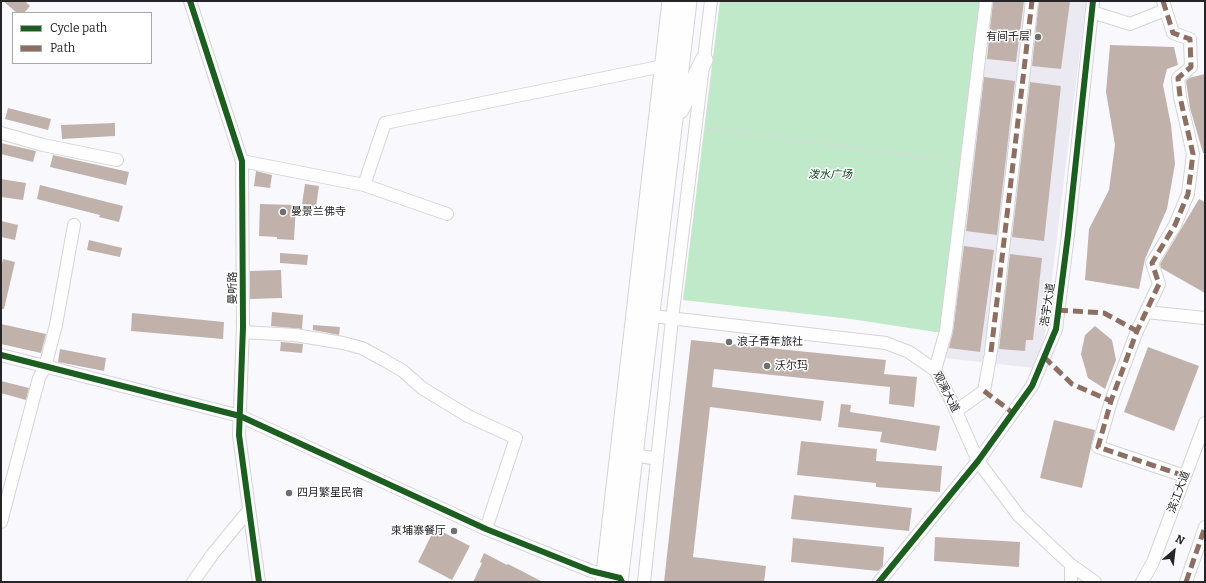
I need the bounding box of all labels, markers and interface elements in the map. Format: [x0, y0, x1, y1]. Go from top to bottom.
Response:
legend [12, 12, 152, 64]
text: Cycle path [50, 21, 107, 35]
place label: 有间千层 [986, 30, 1030, 44]
marker: 有间千层 [1033, 32, 1043, 42]
text: Path [50, 41, 75, 55]
park label: 泼水广场 [808, 168, 852, 182]
place label: 曼景兰佛寺 [291, 205, 346, 219]
marker: 曼景兰佛寺 [278, 207, 288, 217]
street label: 曼听路 [226, 272, 240, 304]
street label: 浩宇大道 [1038, 282, 1058, 328]
place label: 浪子青年旅社 [737, 335, 803, 349]
marker: 浪子青年旅社 [724, 337, 734, 347]
place label: 沃尔玛 [775, 359, 808, 373]
marker: 沃尔玛 [762, 361, 772, 371]
street label: 观澜大道 [930, 369, 962, 415]
street label: 滨江大道 [1165, 469, 1193, 515]
place label: 四月繁星民宿 [297, 486, 363, 500]
marker: 四月繁星民宿 [284, 488, 294, 498]
place label: 柬埔寨餐厅 [391, 524, 446, 538]
marker: 柬埔寨餐厅 [449, 526, 459, 536]
north arrow [1154, 531, 1194, 571]
text: N [1173, 532, 1187, 548]

